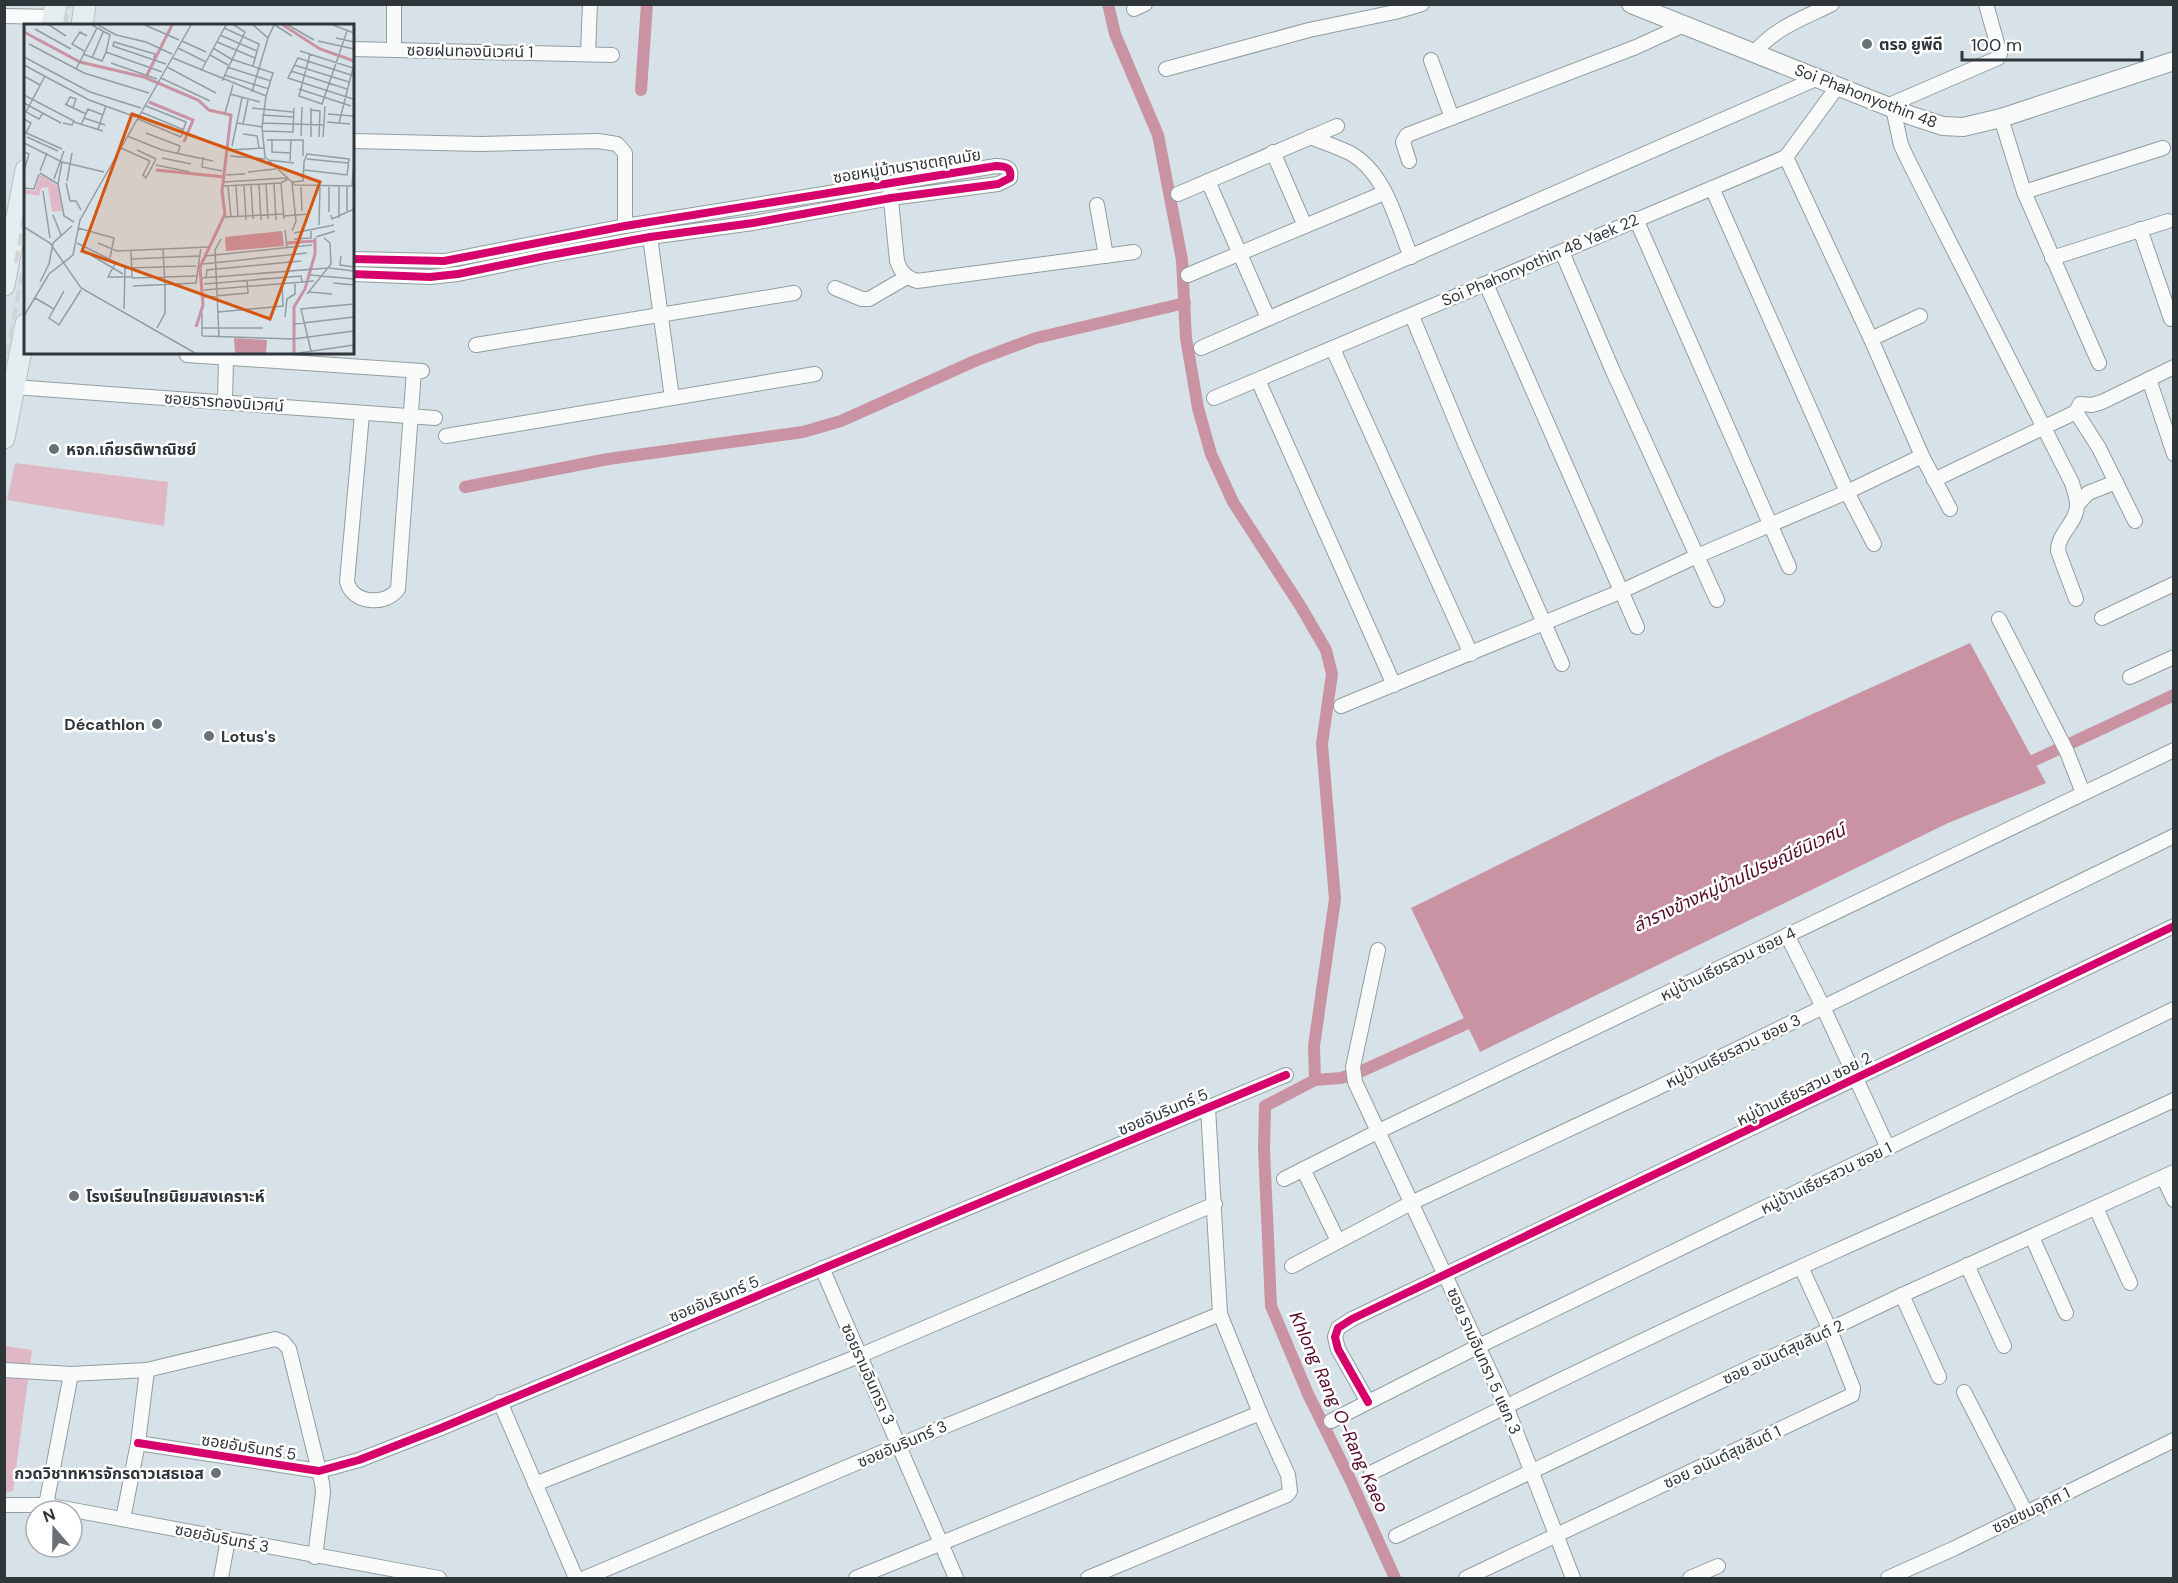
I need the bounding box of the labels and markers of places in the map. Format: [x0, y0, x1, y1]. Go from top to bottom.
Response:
place label: ตรอ ยูพีดี [1879, 34, 1943, 55]
marker: ตรอ ยูพีดี [1860, 37, 1874, 51]
place label: หจก.เกียรติพาณิชย์ [66, 439, 196, 460]
marker: หจก.เกียรติพาณิชย์ [47, 442, 61, 456]
place label: Décathlon [64, 714, 145, 735]
marker: Décathlon [150, 717, 164, 731]
place label: Lotus's [221, 726, 276, 747]
marker: Lotus's [202, 729, 216, 743]
place label: โรงเรียนไทยนิยมสงเคราะห์ [86, 1186, 265, 1207]
marker: โรงเรียนไทยนิยมสงเคราะห์ [67, 1189, 81, 1203]
place label: กวดวิชาทหารจักรดาวเสธเอส [14, 1463, 204, 1484]
marker: กวดวิชาทหารจักรดาวเสธเอส [209, 1466, 223, 1480]

